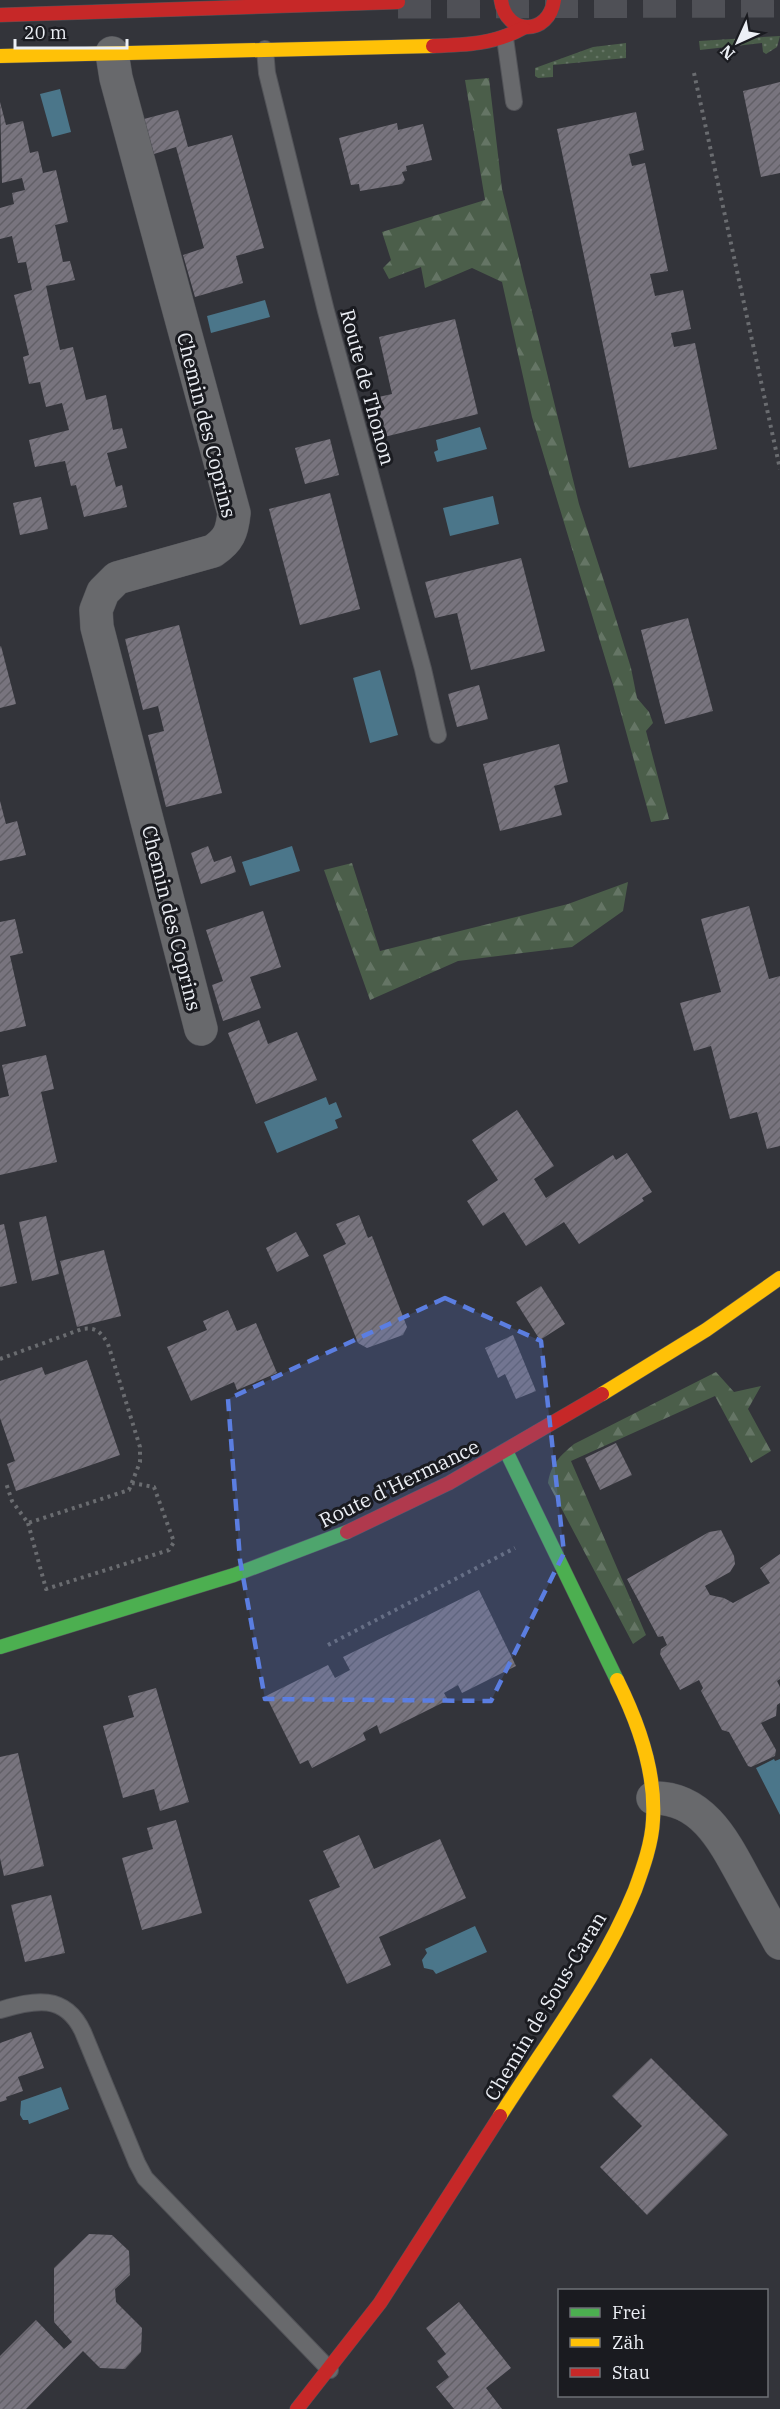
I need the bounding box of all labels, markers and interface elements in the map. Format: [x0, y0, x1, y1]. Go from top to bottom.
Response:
scale bar [15, 12, 128, 50]
north arrow [708, 12, 768, 72]
text: 20 m [24, 21, 67, 44]
text: N [716, 41, 739, 64]
street label: Route de Thonon [334, 306, 402, 468]
street label: Chemin des Coprins [171, 329, 243, 521]
street label: Chemin des Coprins [136, 822, 208, 1014]
street label: Route d'Hermance [314, 1432, 484, 1534]
street label: Chemin de Sous-Caran [478, 1906, 612, 2106]
legend [558, 2289, 768, 2397]
text: Frei [612, 2301, 646, 2324]
text: Zäh [612, 2331, 645, 2354]
text: Stau [612, 2361, 650, 2384]

